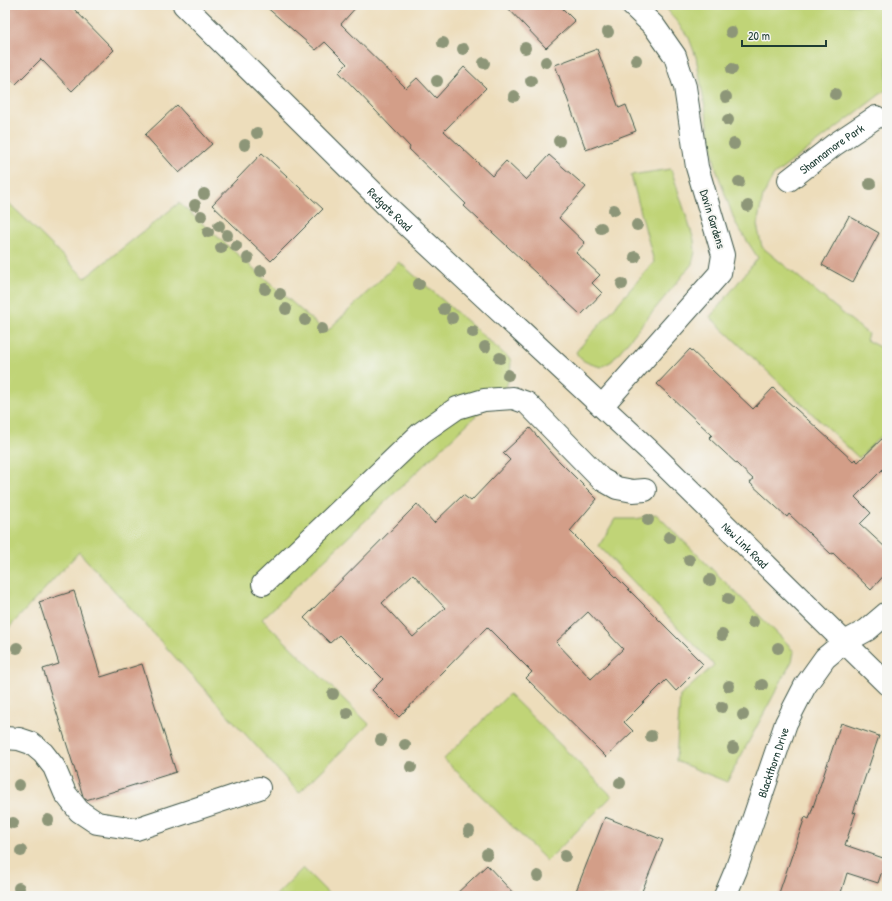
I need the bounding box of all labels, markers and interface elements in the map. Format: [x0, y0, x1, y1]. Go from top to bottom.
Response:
scale bar [742, 22, 826, 48]
text: 20 m [748, 27, 770, 44]
street label: Shannamore Park [796, 119, 867, 178]
street label: Redgate Road [364, 183, 417, 235]
street label: Davin Gardens [696, 188, 730, 251]
street label: New Link Road [718, 518, 773, 572]
street label: Blackthorn Drive [753, 725, 793, 800]

